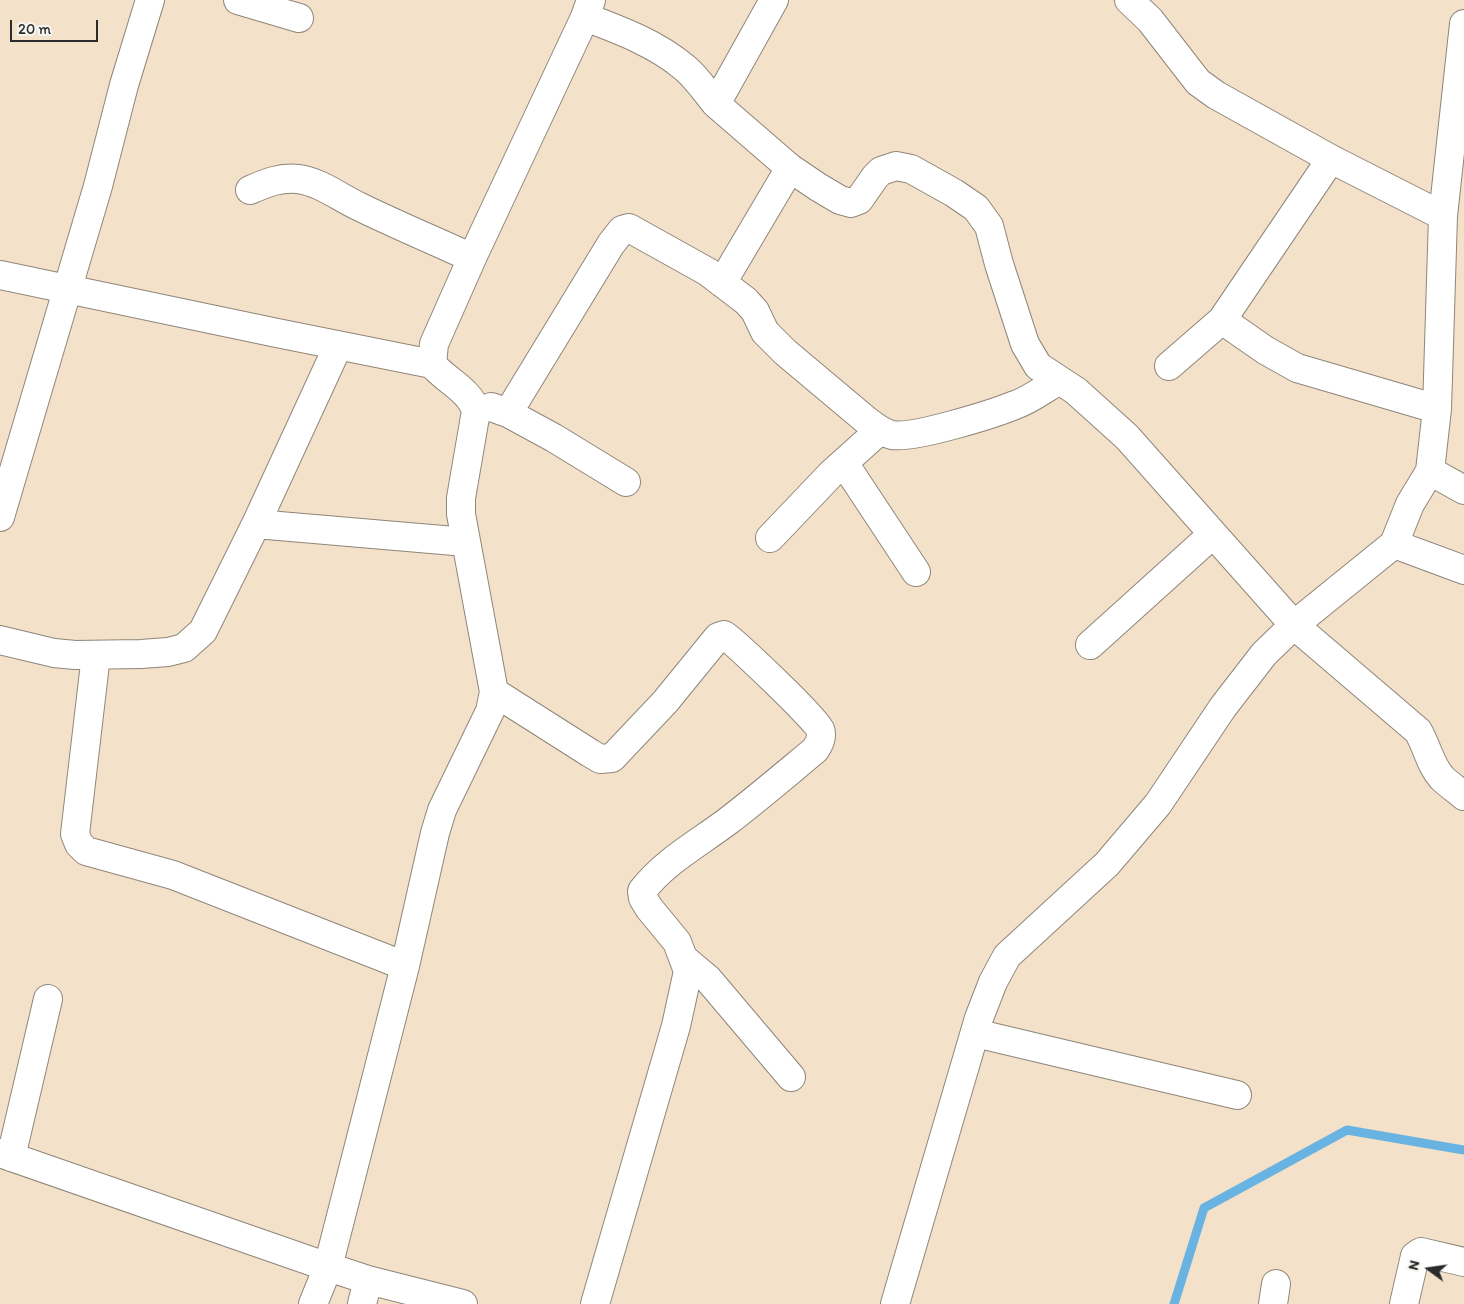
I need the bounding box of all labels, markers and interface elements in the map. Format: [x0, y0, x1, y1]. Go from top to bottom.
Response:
scale bar [12, 10, 100, 42]
text: 20 m [18, 20, 51, 38]
north arrow [1404, 1244, 1454, 1294]
text: N [1405, 1259, 1423, 1272]

